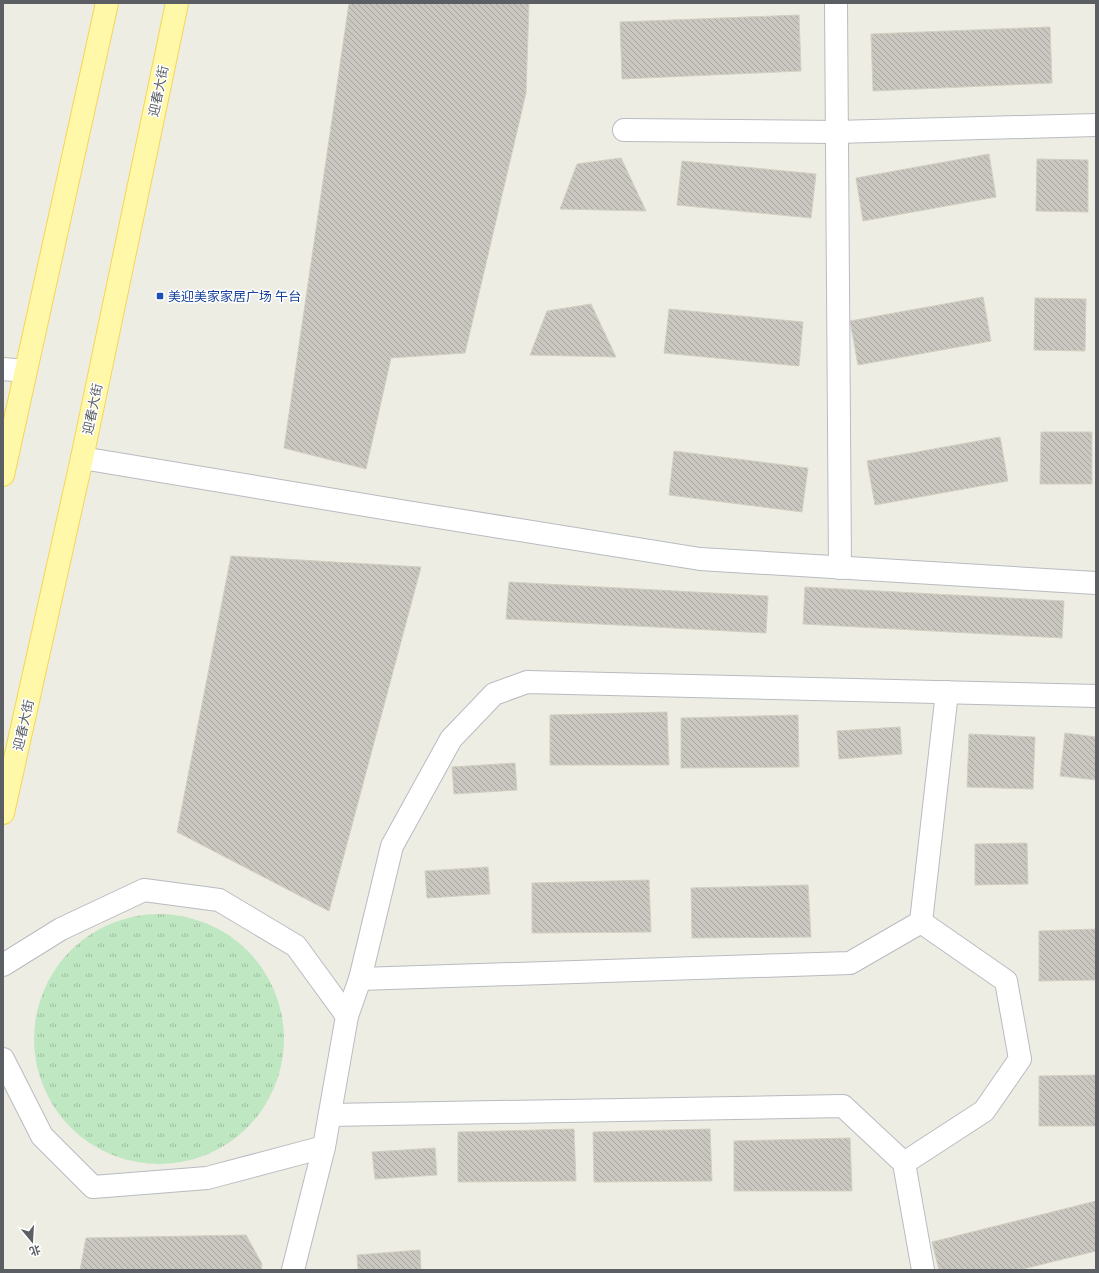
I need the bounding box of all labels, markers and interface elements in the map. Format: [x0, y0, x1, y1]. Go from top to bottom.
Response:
street label: 迎春大街 [145, 64, 172, 118]
place label: 美迎美家家居广场 午台 [168, 288, 301, 305]
marker: 美迎美家家居广场 午台 [155, 291, 165, 301]
street label: 迎春大街 [79, 382, 106, 436]
street label: 迎春大街 [9, 698, 38, 752]
north arrow [12, 1221, 52, 1261]
text: 北 [28, 1242, 42, 1259]

